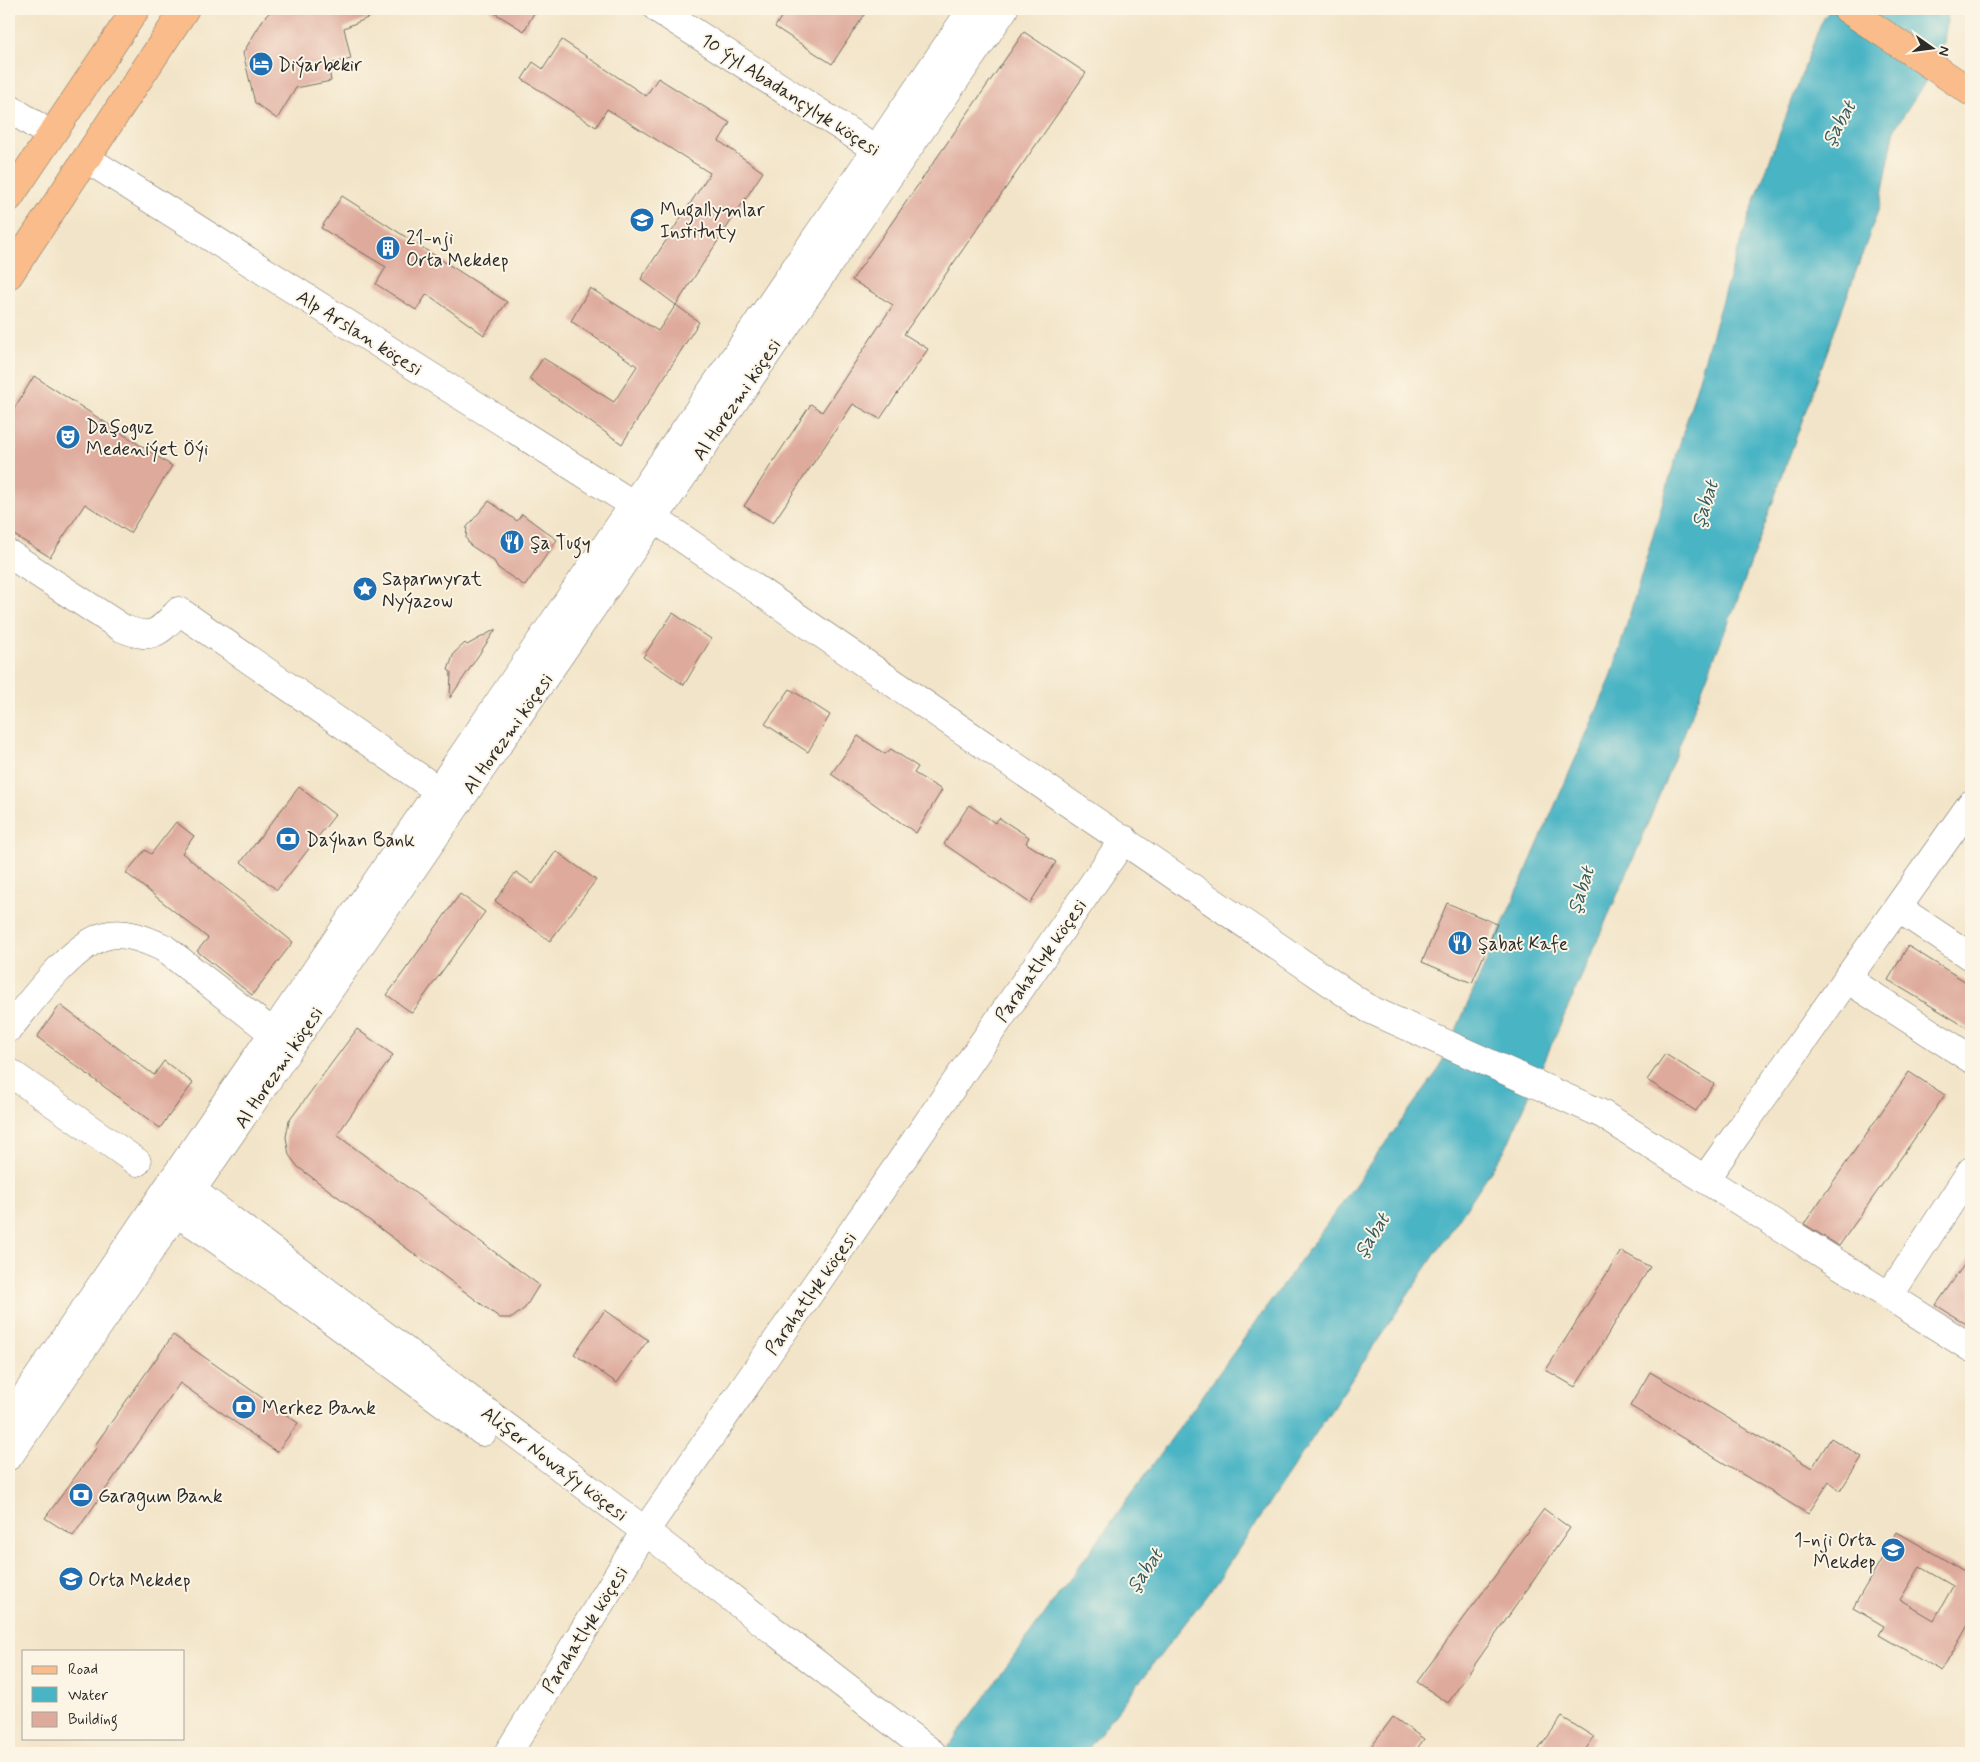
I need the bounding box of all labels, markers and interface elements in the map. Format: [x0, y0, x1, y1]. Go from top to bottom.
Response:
north arrow [1908, 22, 1958, 72]
street label: 10 ýyl Abadançylyk köçesi [695, 28, 885, 163]
text: N [1934, 44, 1954, 58]
hotel icon: Diýarbekir [248, 51, 274, 77]
place label: Diýarbekir [278, 53, 362, 79]
water label: Şabat [1816, 94, 1864, 151]
place label: Mugallymlar Instituty [660, 198, 765, 245]
school or university icon: Mugallymlar Instituty [629, 207, 655, 233]
place label: 21-nji Orta Mekdep [406, 226, 508, 273]
building icon: 21-nji Orta Mekdep [375, 235, 401, 261]
street label: Alp Arslan köçesi [292, 285, 427, 382]
street label: Al Horezmi köçesi [687, 334, 787, 466]
place label: Daşoguz Medeniýet Öýi [86, 415, 208, 463]
theatre icon: Daşoguz Medeniýet Öýi [55, 424, 81, 450]
water label: Şabat [1685, 475, 1726, 531]
restaurant icon: Şa Tugy [499, 529, 525, 555]
place label: Şa Tugy [530, 531, 591, 559]
place label: Saparmyrat Nyýazow [382, 567, 482, 615]
place icon: Saparmyrat Nyýazow [352, 576, 378, 602]
street label: Al Horezmi köçesi [457, 669, 559, 799]
bank icon: Daýhan Bank [275, 826, 301, 852]
place label: Daýhan Bank [306, 828, 415, 854]
water label: Şabat [1561, 861, 1602, 917]
street label: Parahatlyk köçesi [989, 894, 1093, 1027]
restaurant icon: Şabat Kafe [1447, 930, 1473, 956]
place label: Şabat Kafe [1478, 932, 1568, 957]
street label: Al Horezmi köçesi [229, 1002, 329, 1134]
water label: Şabat [1348, 1206, 1398, 1263]
street label: Parahatlyk köçesi [759, 1227, 863, 1360]
bank icon: Merkez Bank [231, 1394, 257, 1420]
place label: Merkez Bank [262, 1396, 376, 1421]
street label: Alişer Nowaýy köçesi [475, 1401, 632, 1528]
bank icon: Garagum Bank [68, 1482, 94, 1508]
place label: Garagum Bank [98, 1484, 223, 1511]
place label: 1-nji Orta Mekdep [1794, 1528, 1877, 1575]
school or university icon: 1-nji Orta Mekdep [1880, 1537, 1906, 1563]
water label: Şabat [1120, 1542, 1171, 1598]
street label: Parahatlyk köçesi [536, 1562, 634, 1698]
school or university icon: Orta Mekdep [58, 1566, 84, 1592]
place label: Orta Mekdep [88, 1568, 190, 1593]
legend [22, 1650, 185, 1740]
text: Road [68, 1660, 98, 1680]
text: Water [68, 1686, 108, 1706]
text: Building [68, 1710, 118, 1731]

